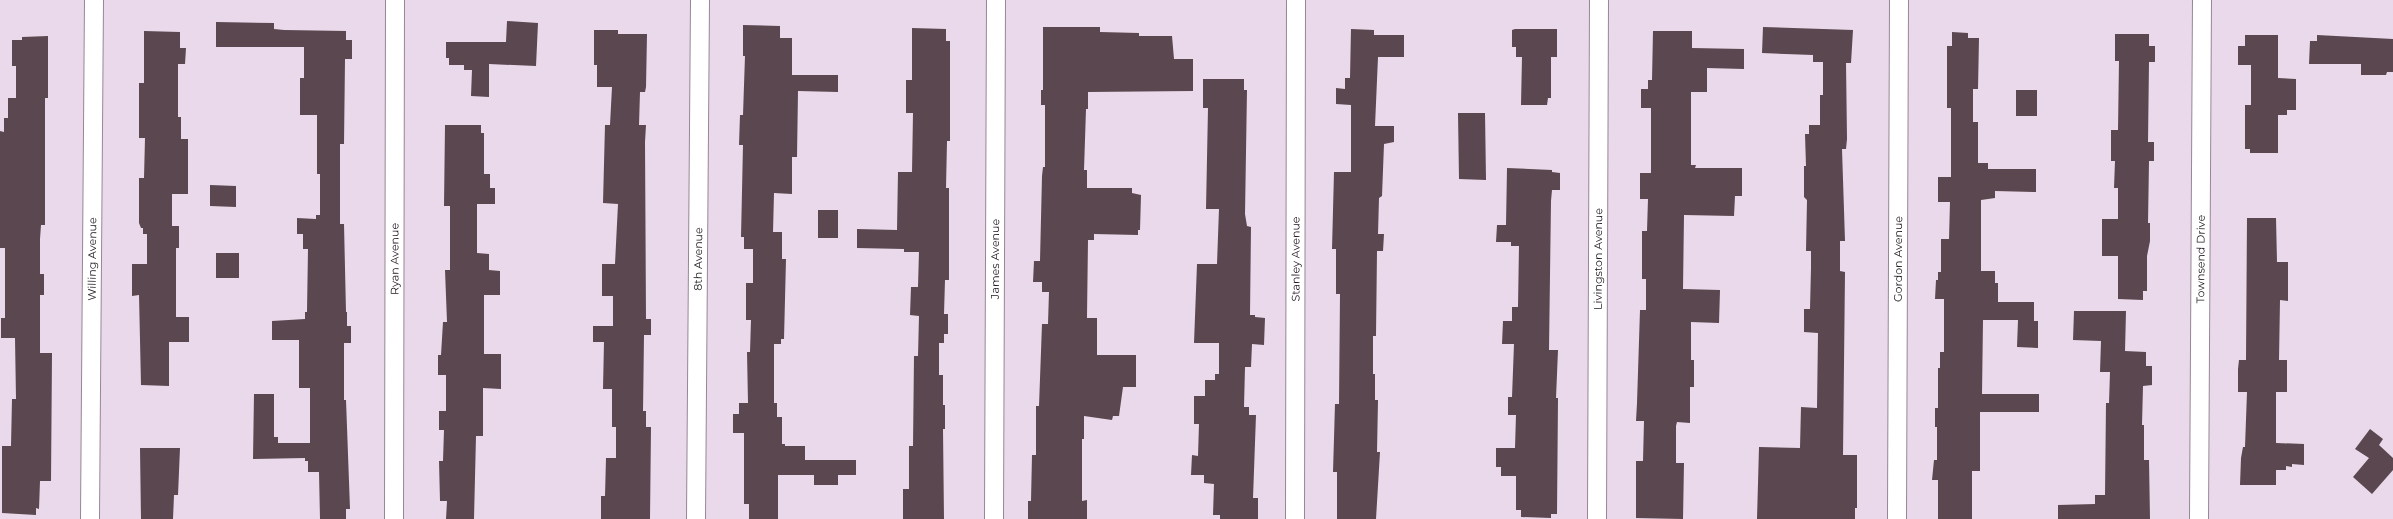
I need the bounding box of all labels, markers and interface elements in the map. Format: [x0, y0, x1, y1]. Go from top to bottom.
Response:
street label: Livingston Avenue [1591, 208, 1605, 310]
street label: Townsend Drive [2193, 214, 2208, 303]
street label: Stanley Avenue [1288, 216, 1303, 301]
street label: Gordon Avenue [1891, 216, 1905, 302]
street label: Willing Avenue [85, 217, 99, 301]
street label: James Avenue [988, 219, 1002, 300]
street label: Ryan Avenue [387, 223, 402, 295]
street label: 8th Avenue [691, 227, 705, 291]

